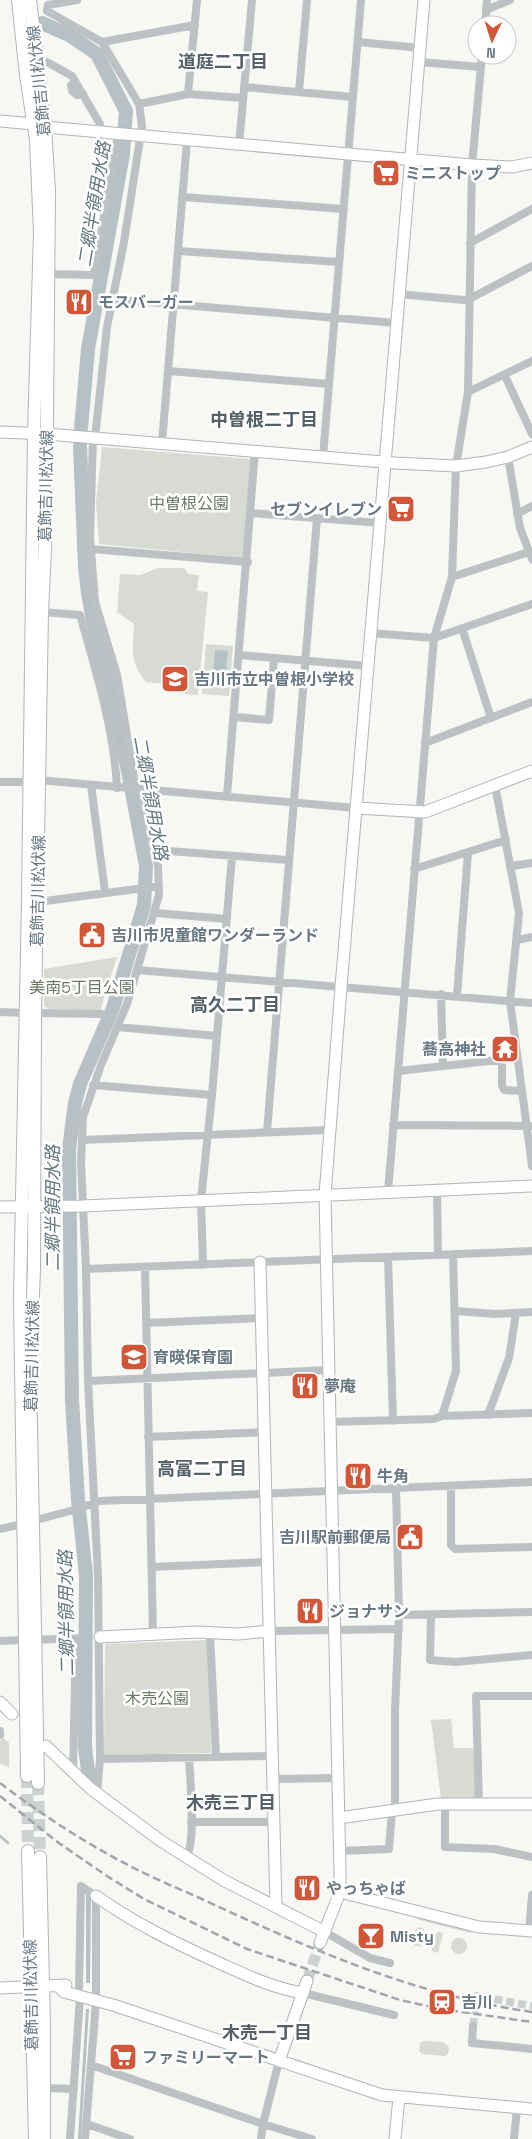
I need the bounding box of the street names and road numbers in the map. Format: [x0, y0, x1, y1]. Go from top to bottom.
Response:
street label: 葛飾吉川松伏線 [23, 24, 55, 138]
street label: 葛飾吉川松伏線 [35, 430, 57, 542]
street label: 葛飾吉川松伏線 [27, 835, 49, 947]
street label: 葛飾吉川松伏線 [21, 1300, 43, 1412]
street label: 葛飾吉川松伏線 [20, 1939, 42, 2051]

